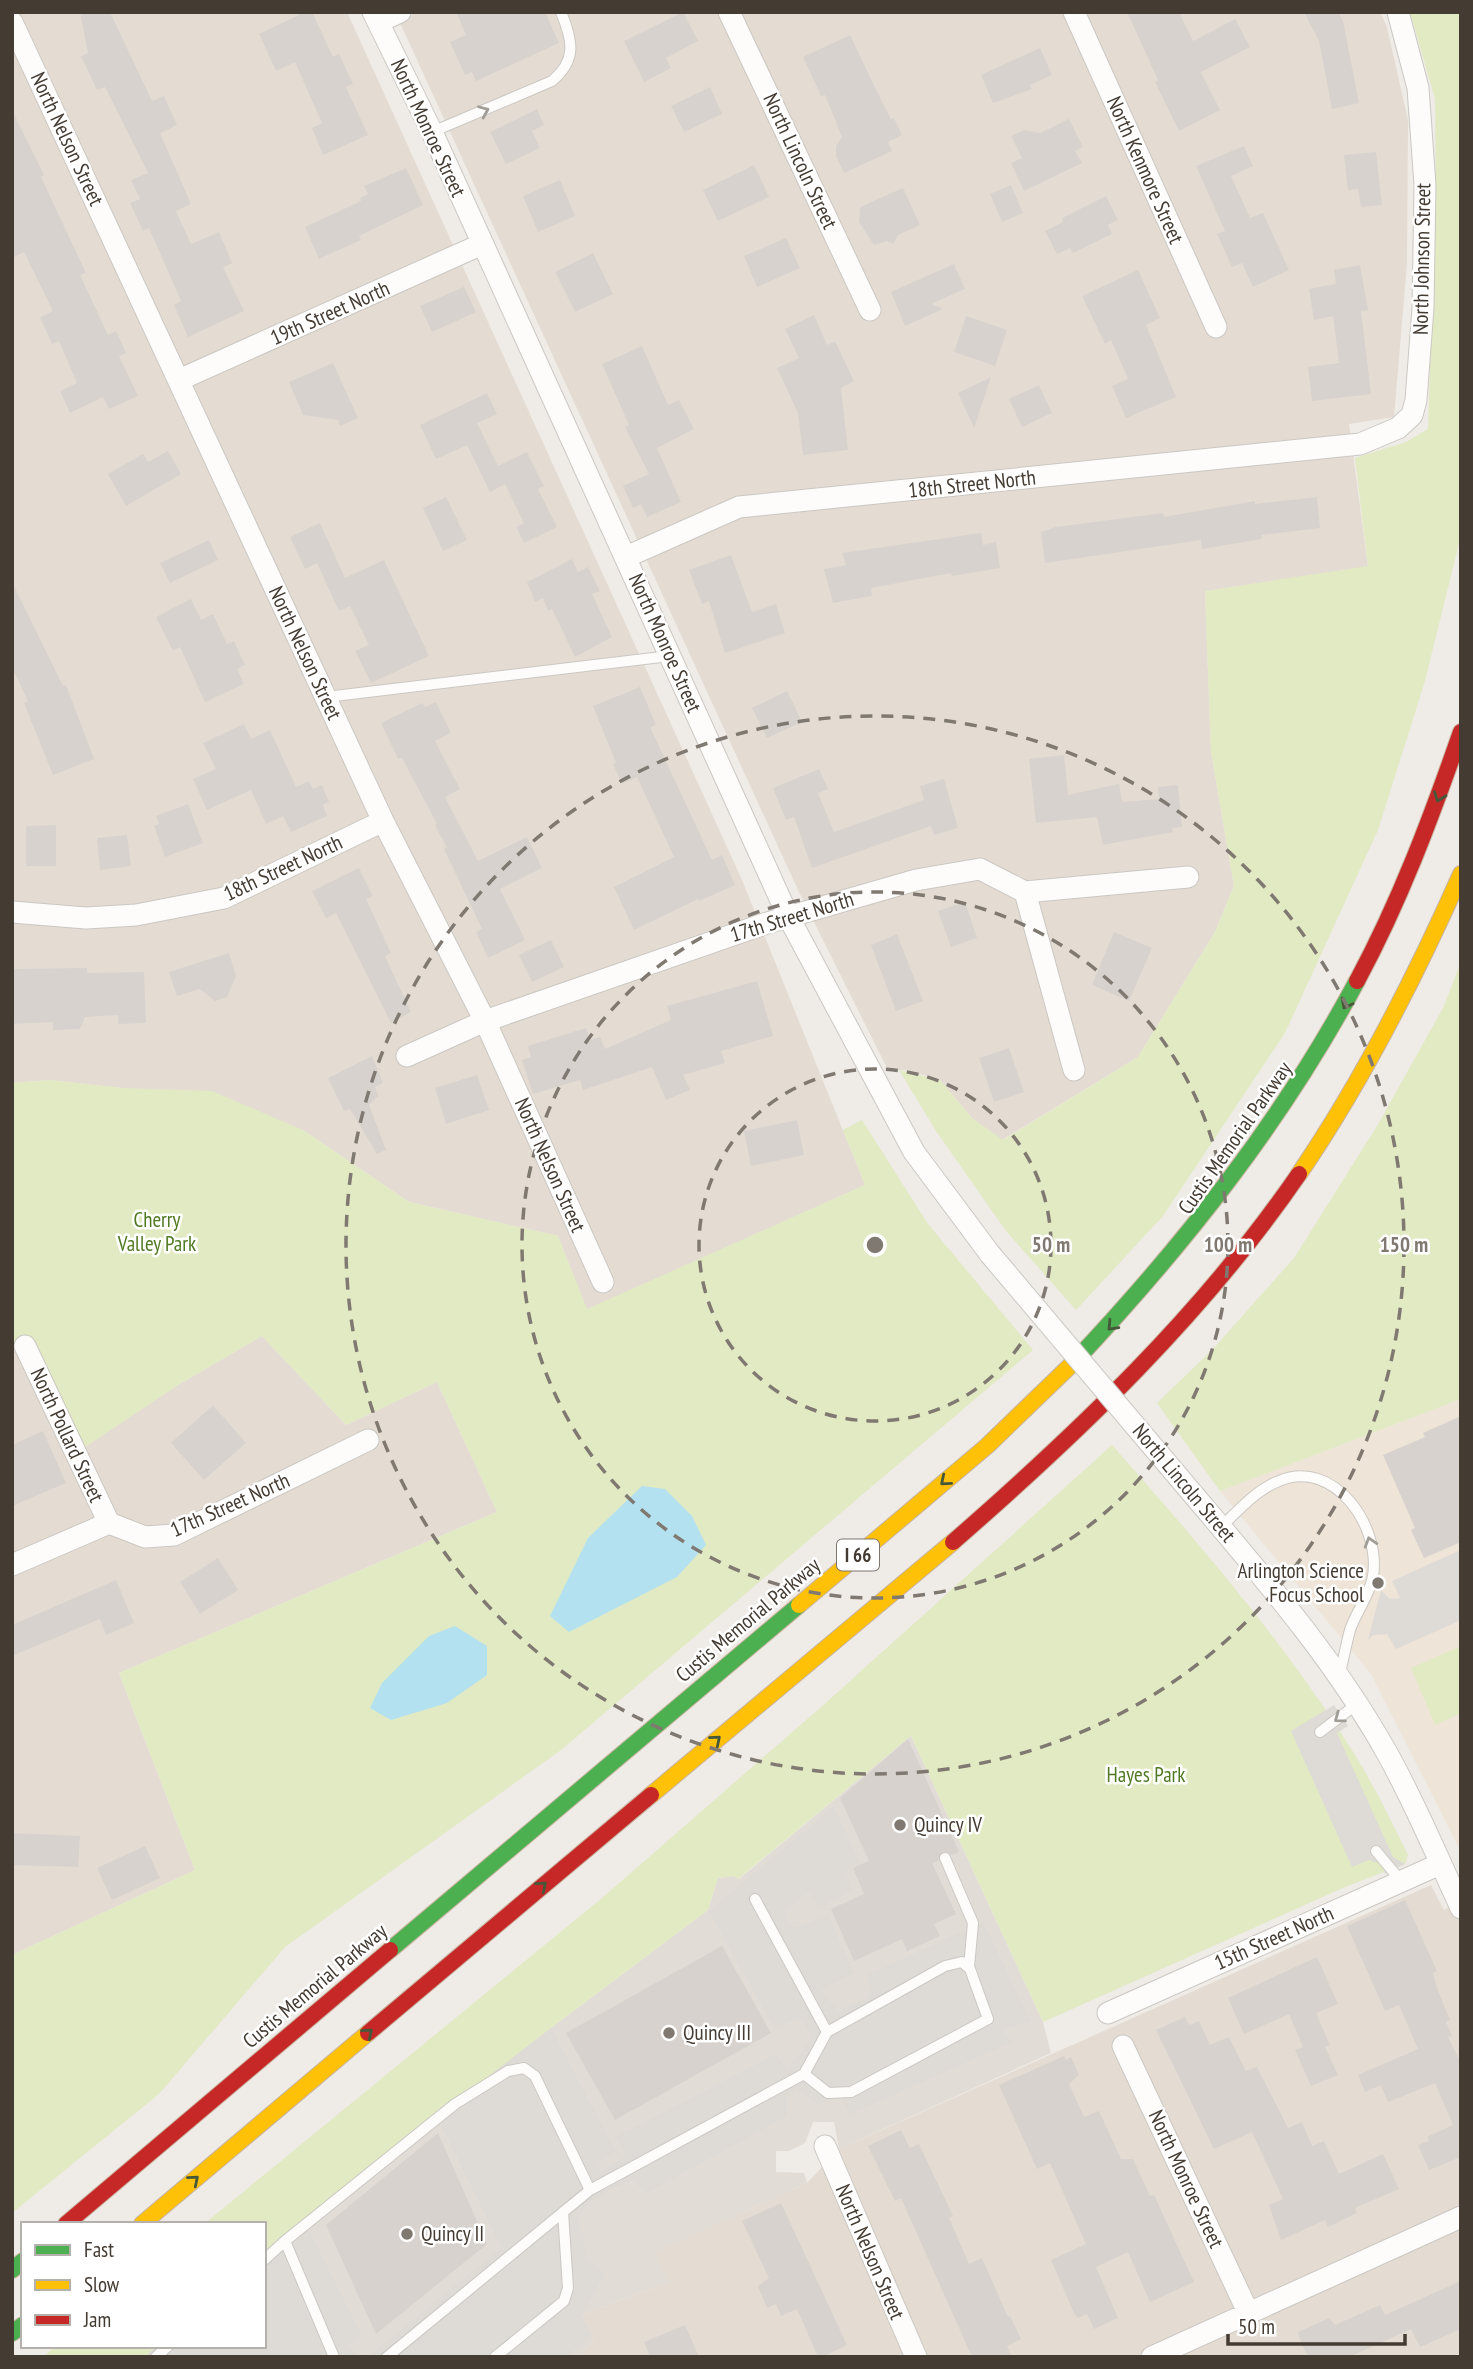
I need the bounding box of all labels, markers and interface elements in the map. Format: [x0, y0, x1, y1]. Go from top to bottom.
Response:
street label: North Monroe Street [385, 54, 472, 201]
street label: North Nelson Street [25, 68, 110, 210]
street label: North Lincoln Street [757, 89, 844, 233]
street label: North Kenmore Street [1101, 92, 1190, 248]
one-way arrow [477, 105, 489, 119]
street label: North Johnson Street [1407, 183, 1436, 335]
street label: 19th Street North [266, 274, 394, 351]
street label: 18th Street North [907, 463, 1037, 504]
street label: North Monroe Street [623, 569, 708, 717]
street label: North Nelson Street [263, 582, 348, 724]
one-way arrow [1433, 790, 1447, 802]
street label: 18th Street North [219, 828, 346, 907]
street label: 17th Street North [727, 885, 857, 948]
one-way arrow [1340, 997, 1354, 1009]
street label: Custis Memorial Parkway [1172, 1056, 1297, 1219]
street label: North Nelson Street [509, 1093, 592, 1236]
park label: Cherry Valley Park [117, 1206, 196, 1257]
text: 50 m [1032, 1231, 1070, 1258]
text: 100 m [1204, 1231, 1252, 1258]
text: 150 m [1380, 1231, 1428, 1258]
centre of rings [863, 1233, 887, 1257]
one-way arrow [1107, 1318, 1120, 1331]
street label: North Pollard Street [25, 1363, 110, 1506]
street label: North Lincoln Street [1127, 1418, 1242, 1548]
street label: 17th Street North [166, 1466, 294, 1543]
one-way arrow [941, 1473, 954, 1485]
one-way arrow [1364, 1536, 1379, 1548]
road number: I 66 [837, 1540, 879, 1570]
street label: Custis Memorial Parkway [670, 1551, 825, 1688]
place label: Arlington Science Focus School [1238, 1557, 1364, 1608]
marker: Arlington Science Focus School [1370, 1575, 1386, 1591]
one-way arrow [1334, 1710, 1347, 1722]
one-way arrow [708, 1736, 721, 1748]
park label: Hayes Park [1107, 1761, 1185, 1788]
place label: Quincy IV [914, 1811, 982, 1838]
marker: Quincy IV [892, 1817, 908, 1833]
one-way arrow [534, 1882, 547, 1894]
street label: 15th Street North [1210, 1899, 1338, 1976]
street label: Custis Memorial Parkway [237, 1917, 392, 2054]
place label: Quincy III [683, 2019, 751, 2046]
marker: Quincy III [661, 2025, 677, 2041]
one-way arrow [360, 2029, 373, 2041]
street label: North Monroe Street [1143, 2105, 1230, 2252]
one-way arrow [186, 2176, 199, 2188]
street label: North Nelson Street [830, 2180, 911, 2324]
place label: Quincy II [421, 2220, 484, 2247]
legend [21, 2222, 266, 2348]
marker: Quincy II [399, 2226, 415, 2242]
text: Fast [84, 2236, 114, 2263]
text: Slow [84, 2271, 120, 2298]
scale bar [1228, 2302, 1405, 2346]
text: Jam [83, 2306, 111, 2333]
text: 50 m [1238, 2313, 1275, 2340]

